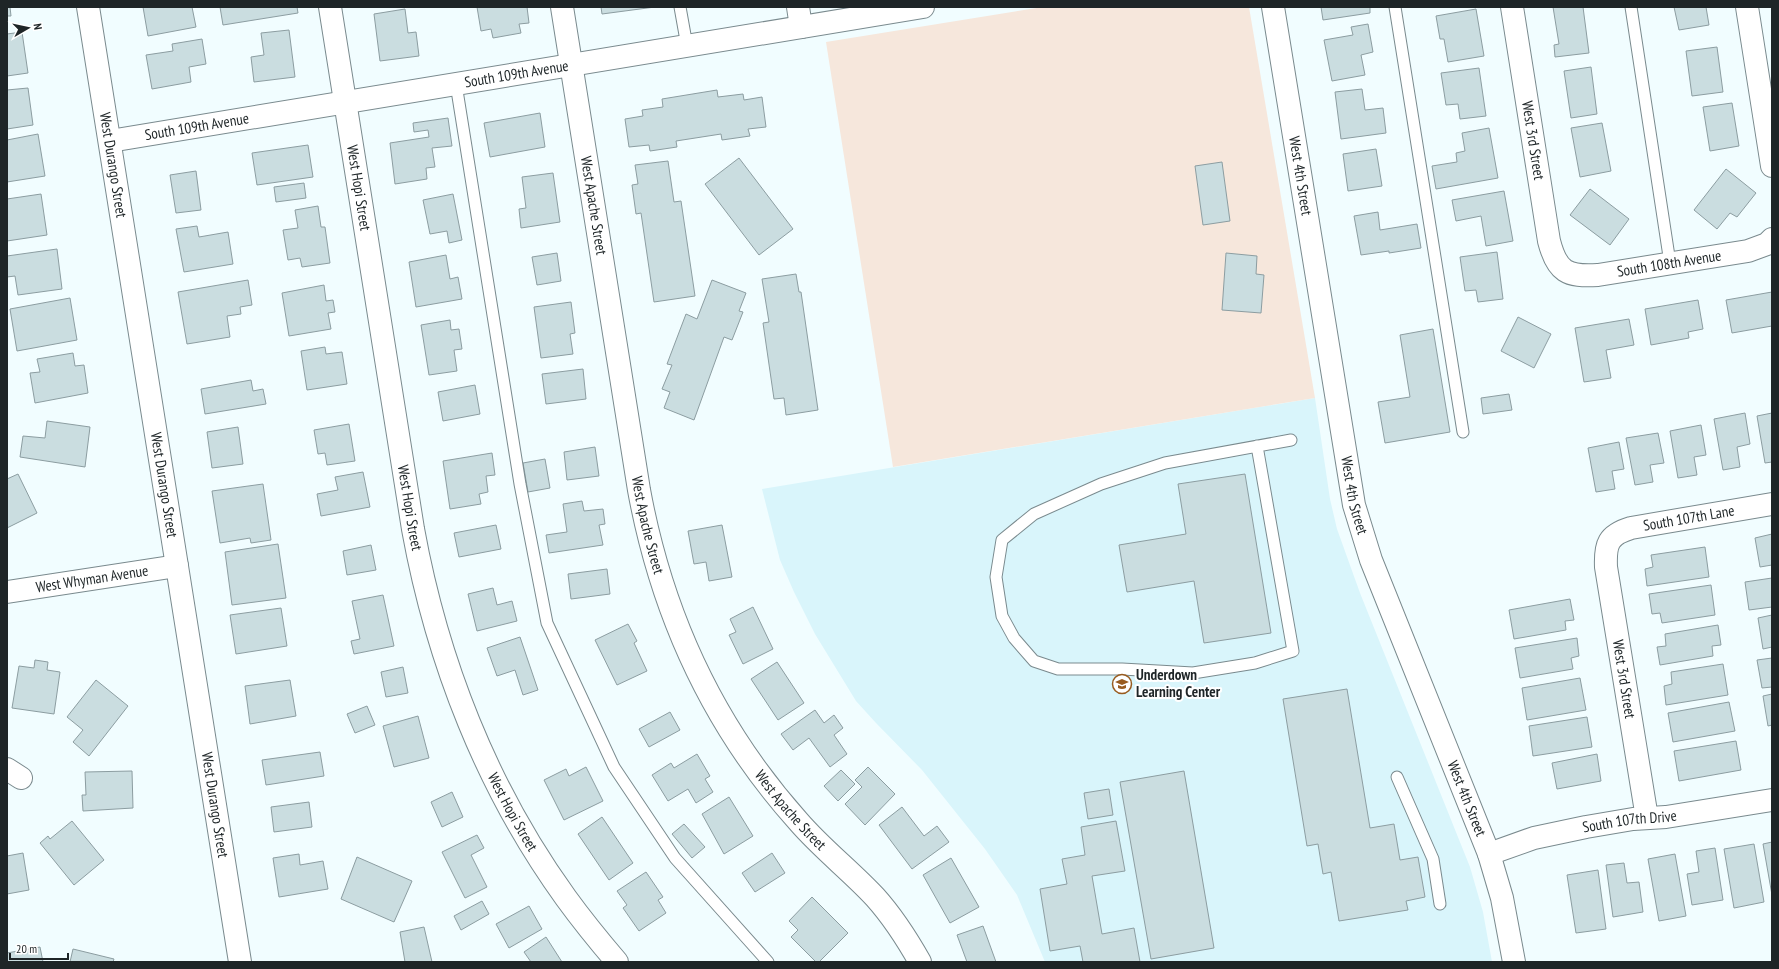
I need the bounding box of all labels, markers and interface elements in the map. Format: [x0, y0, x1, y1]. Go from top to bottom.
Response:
north arrow [8, 8, 48, 48]
text: N [30, 22, 45, 31]
street label: South 109th Avenue [463, 56, 570, 91]
street label: West 3rd Street [1518, 99, 1549, 181]
street label: South 109th Avenue [143, 108, 250, 144]
street label: West Durango Street [96, 111, 131, 219]
street label: West 4th Street [1285, 135, 1317, 217]
street label: West Hopi Street [343, 143, 375, 232]
street label: West Apache Street [577, 155, 611, 256]
street label: South 108th Avenue [1616, 245, 1722, 281]
street label: West Durango Street [147, 431, 182, 539]
street label: West 4th Street [1337, 455, 1373, 537]
street label: West Hopi Street [394, 463, 427, 552]
street label: West Apache Street [628, 475, 669, 576]
street label: South 107th Lane [1642, 501, 1736, 535]
street label: West Whyman Avenue [34, 561, 149, 596]
street label: West 3rd Street [1609, 638, 1640, 720]
place label: Underdown Learning Center [1136, 665, 1221, 701]
school or university icon: Underdown Learning Center [1111, 673, 1133, 695]
street label: West Durango Street [198, 751, 233, 859]
street label: West 4th Street [1443, 758, 1491, 839]
street label: West Apache Street [751, 766, 830, 854]
street label: West Hopi Street [484, 769, 542, 855]
street label: South 107th Drive [1581, 805, 1678, 836]
scale bar [10, 935, 68, 961]
text: 20 m [16, 941, 37, 956]

